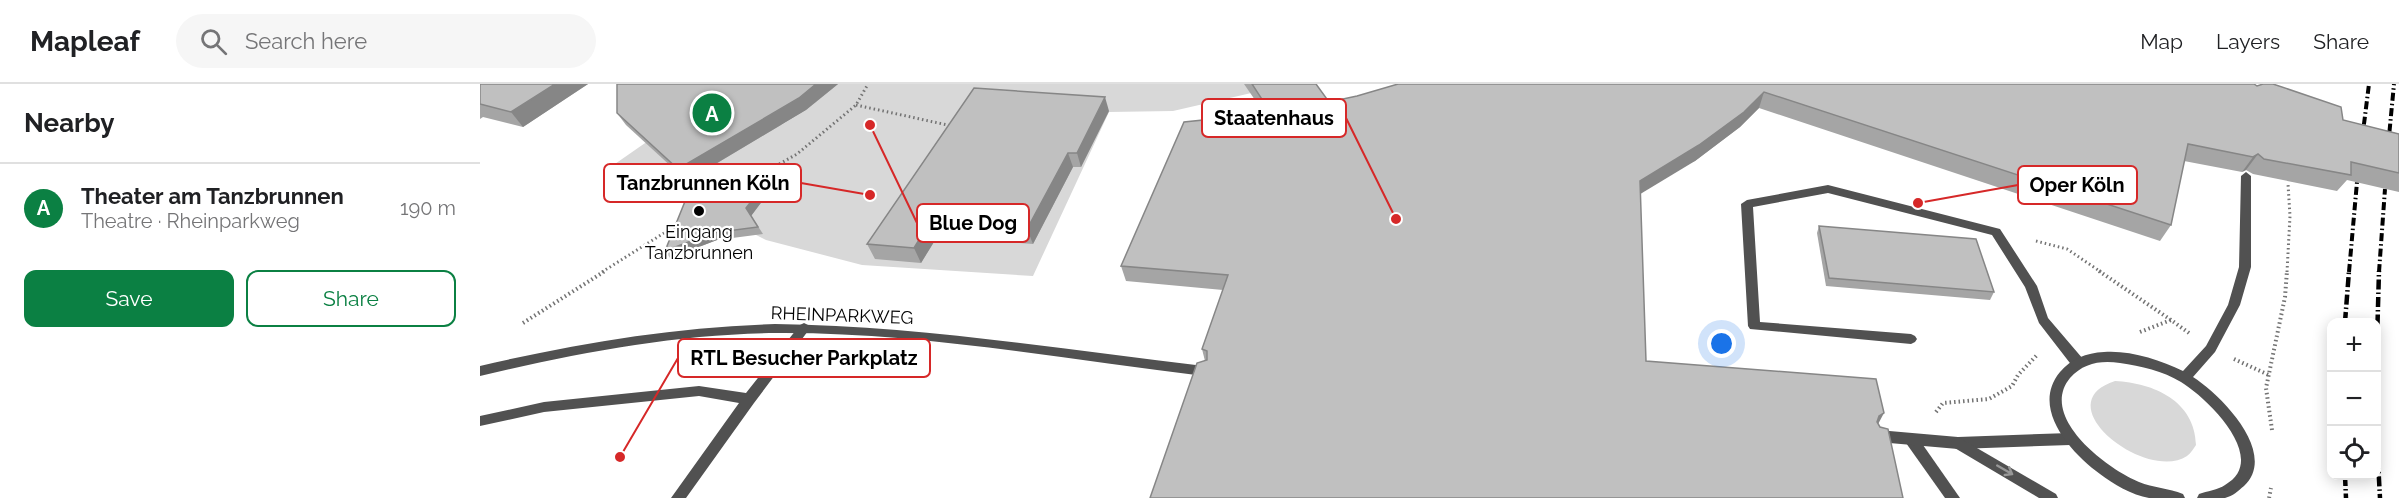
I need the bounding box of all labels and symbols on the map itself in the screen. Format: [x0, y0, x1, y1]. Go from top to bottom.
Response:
pin: A [692, 90, 732, 135]
callout: Staatenhaus [1202, 99, 1346, 137]
text: Staatenhaus [1214, 106, 1334, 130]
callout: Tanzbrunnen Köln [604, 164, 801, 202]
callout: Oper Köln [2018, 166, 2137, 204]
text: Tanzbrunnen Köln [616, 171, 790, 195]
text: Oper Köln [2029, 173, 2125, 197]
marker: Eingang Tanzbrunnen [692, 204, 706, 218]
callout: Blue Dog [917, 204, 1029, 242]
text: Blue Dog [929, 211, 1017, 235]
place label: Eingang Tanzbrunnen [645, 221, 753, 263]
street label: RHEINPARKWEG [770, 302, 914, 328]
your location [1707, 329, 1736, 358]
callout: RTL Besucher Parkplatz [678, 339, 930, 377]
text: RTL Besucher Parkplatz [690, 346, 918, 370]
one-way arrow [1996, 465, 2013, 477]

